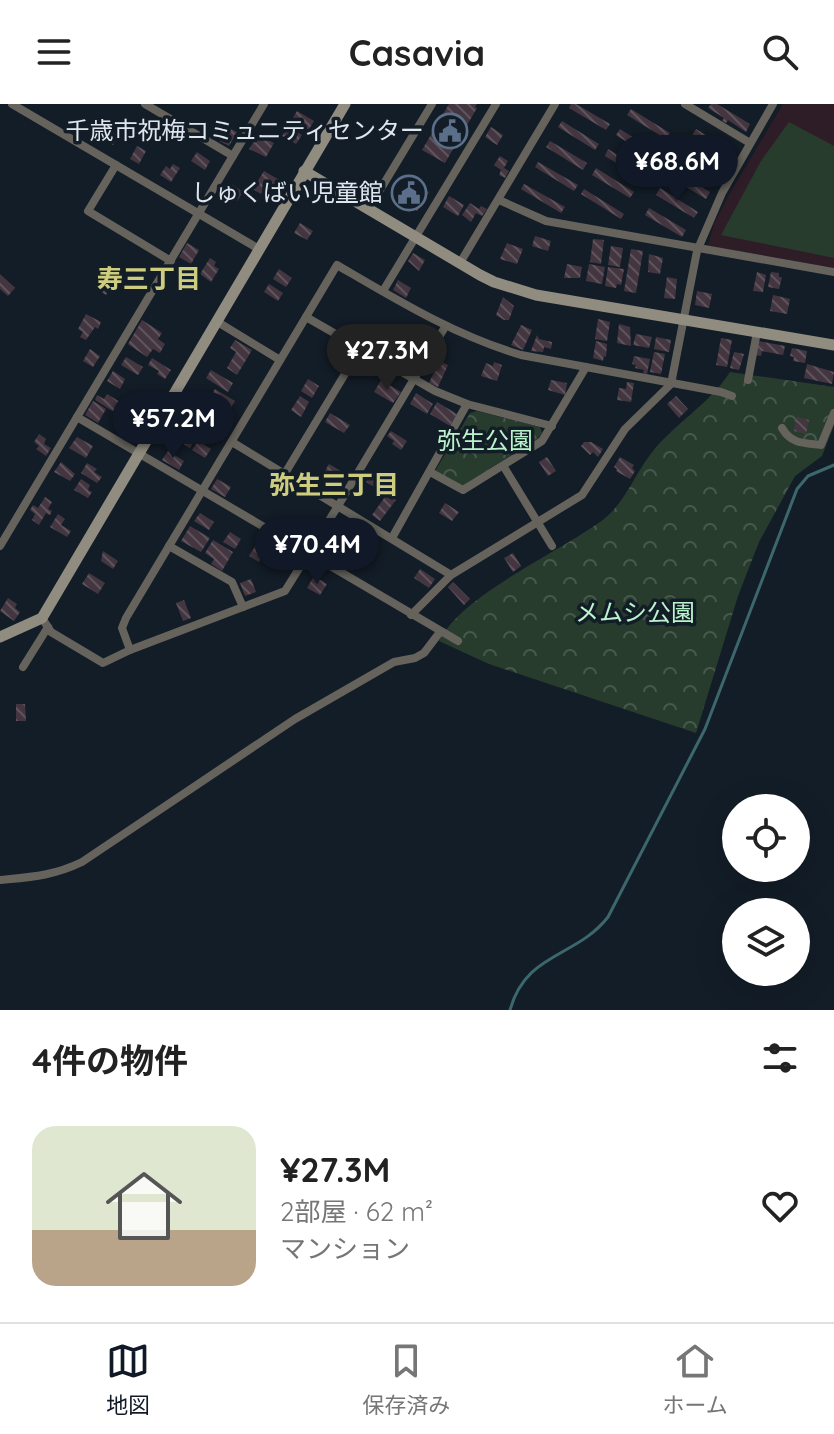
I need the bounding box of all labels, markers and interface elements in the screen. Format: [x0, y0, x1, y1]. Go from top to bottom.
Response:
icon: menu [32, 30, 76, 74]
text: Casavia [349, 30, 485, 75]
icon: search [758, 30, 802, 74]
public building icon: 千歳市祝梅コミュニティセンター [431, 112, 469, 150]
place label: 千歳市祝梅コミュニティセンター [65, 115, 424, 145]
pin: ¥68.6M [612, 135, 742, 203]
text: ¥68.6M [634, 144, 720, 177]
public building icon: しゅくばい児童館 [390, 174, 428, 212]
place label: しゅくばい児童館 [191, 177, 383, 207]
district label: 寿三丁目 [97, 262, 201, 295]
pin: ¥27.3M [322, 324, 452, 392]
text: ¥27.3M [345, 333, 429, 366]
pin: ¥57.2M [108, 392, 238, 460]
text: ¥57.2M [130, 401, 216, 434]
park label: 弥生公園 [437, 425, 533, 455]
district label: 弥生三丁目 [269, 468, 399, 501]
pin: ¥70.4M [252, 518, 382, 586]
text: ¥70.4M [273, 527, 361, 560]
park label: メムシ公園 [575, 597, 695, 627]
map controls [722, 794, 810, 986]
button: locate [722, 794, 810, 882]
button: layers [722, 898, 810, 986]
icon: filters [758, 1036, 802, 1080]
text: 4件の物件 [32, 1039, 188, 1082]
text: ¥27.3M [280, 1148, 390, 1191]
icon: home [96, 1158, 192, 1254]
icon: heart [758, 1184, 802, 1228]
text: 2部屋 · 62 m² [280, 1195, 433, 1228]
text: マンション [280, 1232, 410, 1265]
tab: 地図 [106, 1339, 150, 1419]
tab: 保存済み [362, 1339, 450, 1419]
tab: ホーム [663, 1339, 728, 1419]

